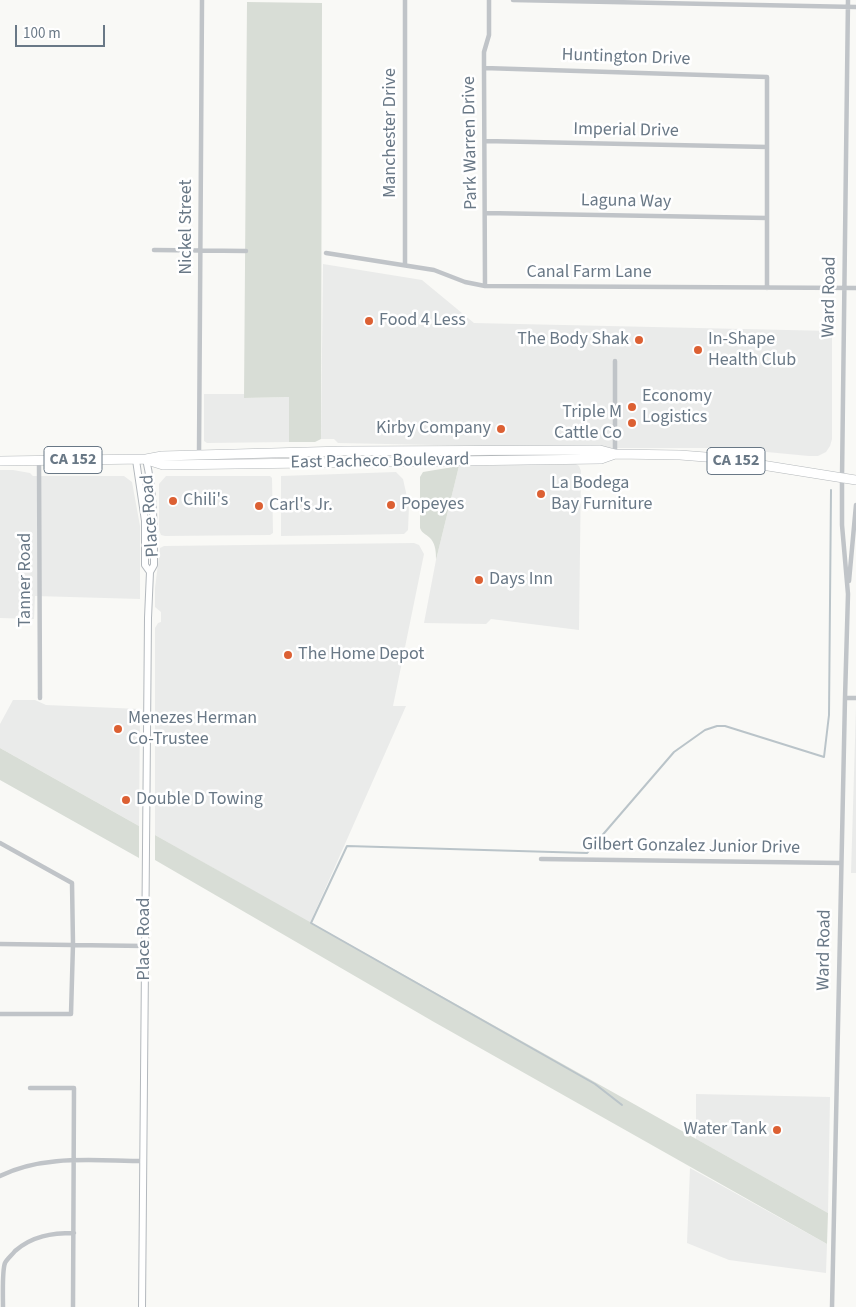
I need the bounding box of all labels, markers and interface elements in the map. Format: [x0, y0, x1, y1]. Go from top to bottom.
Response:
scale bar [18, 15, 108, 47]
text: 100 m [23, 23, 61, 44]
street label: Huntington Drive [561, 45, 691, 71]
street label: Manchester Drive [380, 68, 402, 198]
street label: Park Warren Drive [459, 76, 483, 210]
street label: Imperial Drive [573, 119, 679, 143]
street label: Nickel Street [176, 179, 198, 275]
street label: Laguna Way [581, 190, 671, 214]
street label: Ward Road [818, 256, 842, 338]
street label: Canal Farm Lane [526, 262, 652, 284]
place label: Food 4 Less [379, 310, 466, 332]
marker: Food 4 Less [363, 315, 375, 327]
place label: The Body Shak [517, 329, 629, 351]
place label: In-Shape Health Club [708, 329, 796, 372]
marker: The Body Shak [633, 334, 645, 346]
marker: In-Shape Health Club [692, 344, 704, 356]
place label: Economy Logistics [642, 386, 712, 428]
marker: Economy Logistics [626, 401, 638, 413]
place label: Triple M Cattle Co [554, 402, 622, 444]
marker: Triple M Cattle Co [626, 417, 638, 429]
place label: Kirby Company [376, 418, 491, 440]
marker: Kirby Company [495, 423, 507, 435]
road number: CA 152 [44, 446, 102, 474]
road number: CA 152 [707, 448, 765, 474]
street label: East Pacheco Boulevard [290, 450, 470, 474]
place label: La Bodega Bay Furniture [551, 473, 652, 516]
street label: Place Road [137, 474, 165, 558]
marker: La Bodega Bay Furniture [535, 488, 547, 500]
place label: Chili's [183, 490, 228, 512]
place label: Popeyes [401, 494, 464, 516]
marker: Chili's [167, 495, 179, 507]
place label: Carl's Jr. [269, 495, 333, 517]
marker: Popeyes [385, 499, 397, 511]
marker: Carl's Jr. [253, 500, 265, 512]
street label: Tanner Road [15, 533, 37, 627]
place label: Days Inn [489, 569, 553, 591]
marker: Days Inn [473, 574, 485, 586]
place label: The Home Depot [298, 644, 424, 666]
marker: The Home Depot [282, 649, 294, 661]
place label: Menezes Herman Co-Trustee [128, 708, 257, 751]
marker: Menezes Herman Co-Trustee [112, 723, 124, 735]
place label: Double D Towing [136, 789, 263, 811]
marker: Double D Towing [120, 794, 132, 806]
street label: Gilbert Gonzalez Junior Drive [582, 834, 800, 860]
street label: Place Road [134, 898, 156, 980]
street label: Ward Road [813, 909, 837, 991]
place label: Water Tank [684, 1119, 767, 1141]
marker: Water Tank [771, 1124, 783, 1136]

